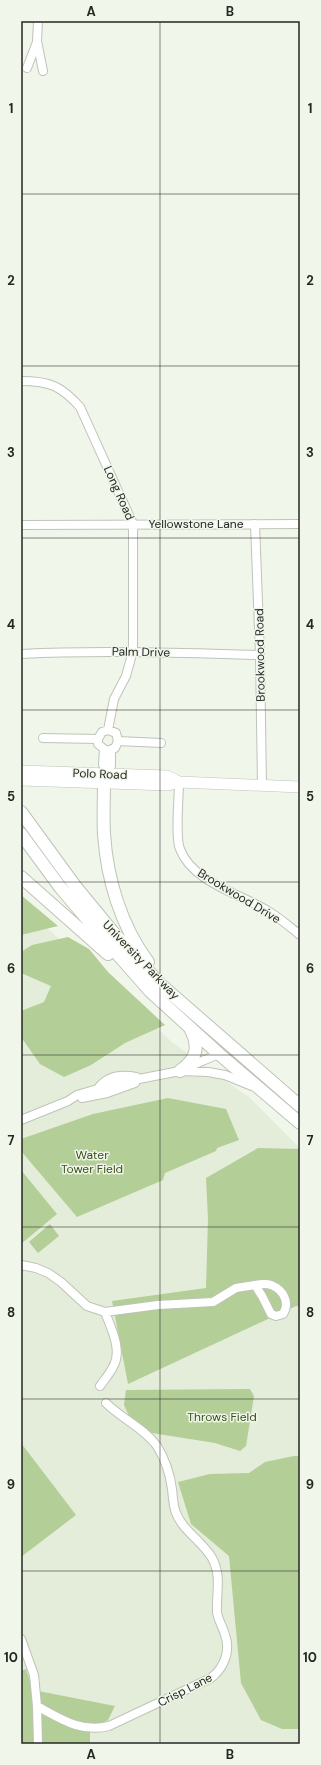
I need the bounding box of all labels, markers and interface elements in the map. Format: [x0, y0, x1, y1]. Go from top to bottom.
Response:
text: A [86, 3, 96, 20]
text: B [226, 3, 234, 20]
text: 1 [9, 100, 13, 117]
text: 1 [308, 100, 312, 117]
text: 2 [7, 272, 15, 289]
text: 2 [306, 272, 314, 289]
text: 3 [7, 444, 15, 461]
text: 3 [306, 444, 314, 461]
street label: Long Road [100, 463, 138, 523]
street label: Yellowstone Lane [149, 516, 244, 532]
street label: Brookwood Road [251, 608, 269, 702]
text: 4 [7, 616, 15, 633]
text: 4 [306, 616, 314, 633]
street label: Palm Drive [112, 643, 170, 661]
street label: Polo Road [72, 765, 128, 783]
text: 5 [7, 788, 15, 805]
text: 5 [306, 788, 314, 805]
street label: Brookwood Drive [195, 865, 284, 927]
street label: University Parkway [99, 917, 183, 1003]
text: 6 [7, 960, 15, 977]
text: 6 [306, 960, 314, 977]
text: 7 [8, 1132, 15, 1149]
text: 7 [307, 1132, 314, 1149]
park label: Water Tower Field [61, 1147, 123, 1177]
text: 8 [7, 1304, 15, 1321]
text: 8 [306, 1304, 314, 1321]
park label: Throws Field [187, 1409, 257, 1425]
text: 9 [7, 1476, 15, 1493]
text: 9 [306, 1476, 314, 1493]
text: 10 [4, 1649, 18, 1666]
text: 10 [303, 1649, 317, 1666]
street label: Crisp Lane [155, 1669, 215, 1711]
text: A [86, 1746, 96, 1763]
text: B [226, 1746, 234, 1763]

